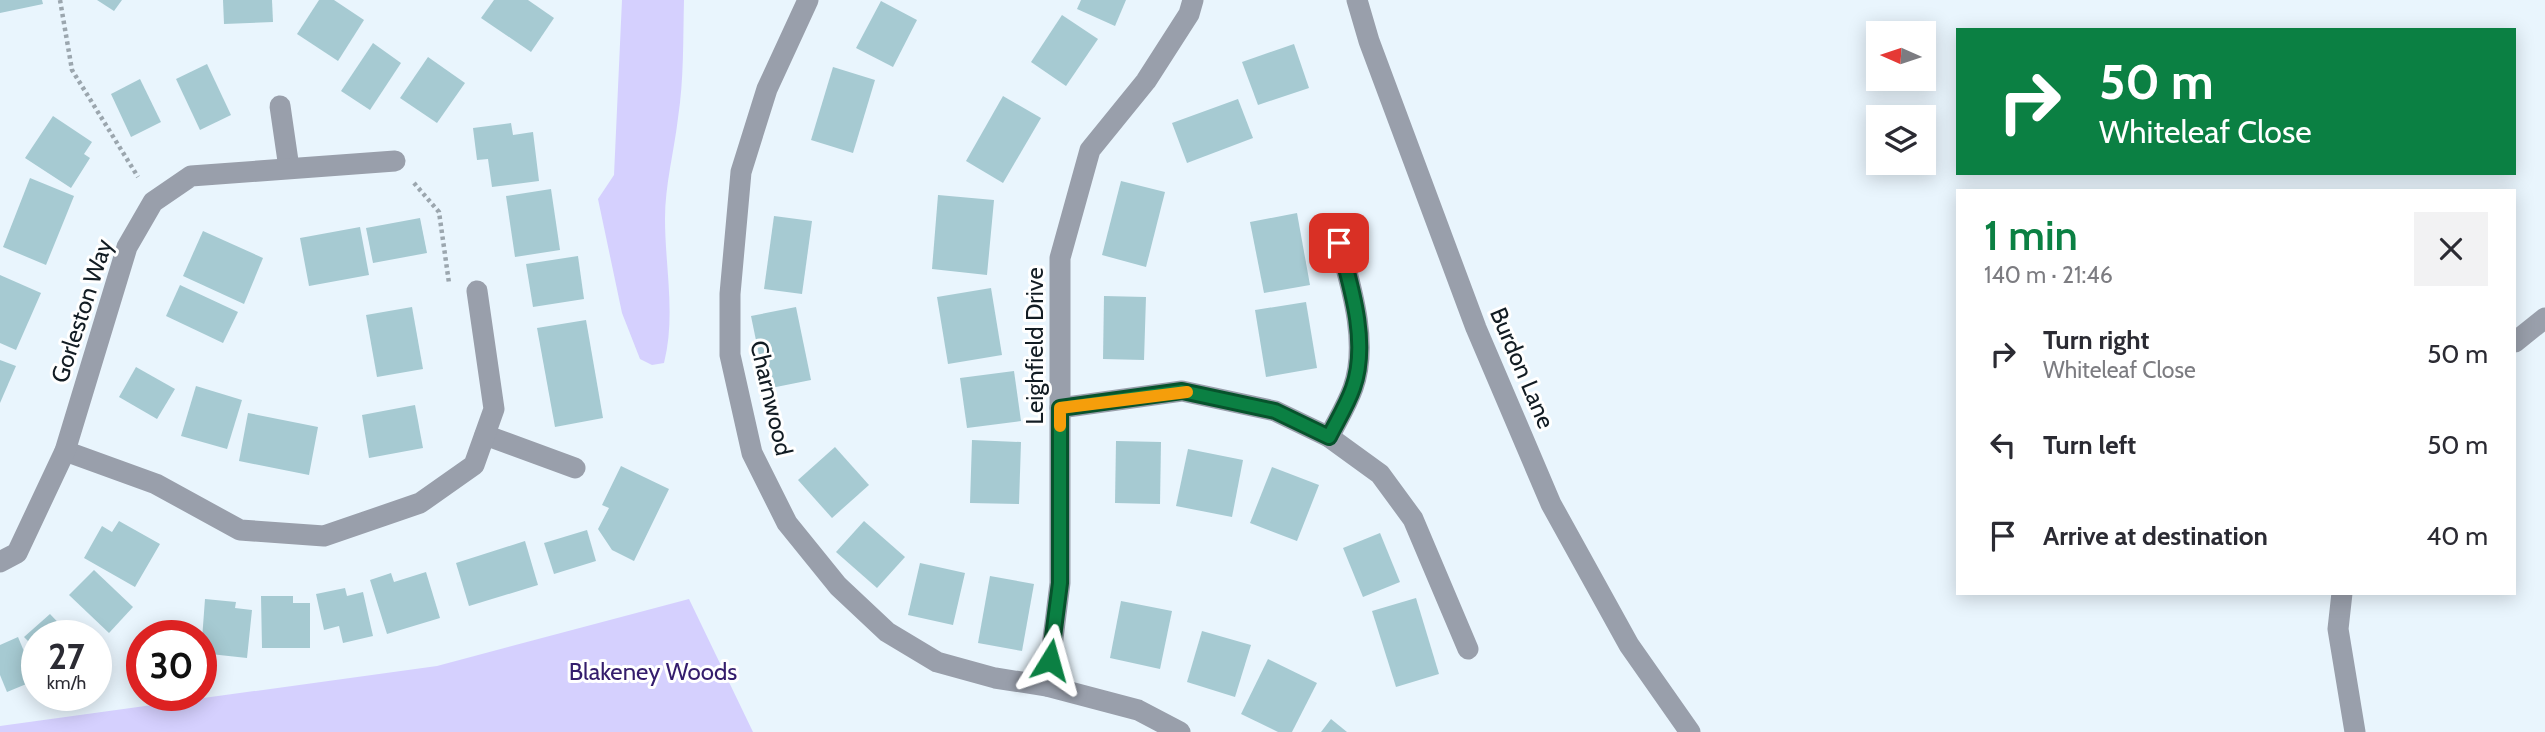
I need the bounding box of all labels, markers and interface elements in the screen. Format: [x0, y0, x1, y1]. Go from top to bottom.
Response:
north arrow [1866, 21, 1936, 91]
map controls [1866, 21, 1936, 175]
text: 50 m [2099, 52, 2214, 111]
icon: right [1984, 56, 2075, 147]
button: layers [1866, 105, 1936, 175]
text: Whiteleaf Close [2099, 112, 2312, 151]
text: 1 min [1984, 209, 2078, 261]
button: close [2414, 212, 2488, 286]
pin [1309, 213, 1369, 273]
icon: arrive [1320, 224, 1358, 262]
street label: Gorleston Way [45, 235, 118, 386]
text: 140 m · 21:46 [1984, 261, 2113, 289]
street label: Leighfield Drive [1020, 267, 1049, 425]
street label: Burdon Lane [1484, 303, 1561, 433]
text: Turn right [2043, 324, 2149, 356]
icon: right [1984, 335, 2022, 373]
street label: Charnwood [744, 338, 799, 458]
text: 50 m [2427, 338, 2488, 370]
text: Whiteleaf Close [2043, 356, 2196, 384]
icon: left [1984, 426, 2022, 464]
text: Turn left [2043, 429, 2136, 461]
text: 50 m [2427, 429, 2488, 461]
icon: arrive [1984, 517, 2022, 555]
text: Arrive at destination [2043, 520, 2268, 552]
text: 40 m [2426, 520, 2488, 552]
speed limit sign: 30 [126, 620, 217, 711]
position arrow [1013, 623, 1087, 697]
text: 27 [48, 635, 85, 678]
park label: Blakeney Woods [569, 657, 737, 686]
text: km/h [47, 672, 86, 694]

